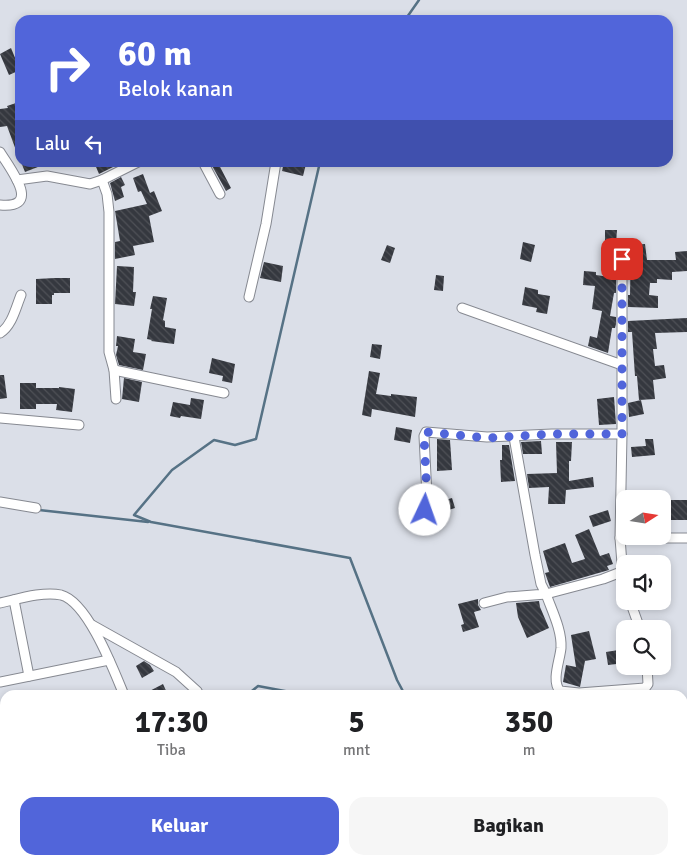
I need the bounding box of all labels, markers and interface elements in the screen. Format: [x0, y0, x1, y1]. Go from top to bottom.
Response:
text: 60 m [118, 32, 192, 75]
icon: right [35, 35, 100, 100]
text: Belok kanan [118, 75, 233, 102]
icon: left [80, 130, 108, 158]
text: Lalu [35, 132, 70, 156]
pin [601, 238, 643, 280]
icon: arrive [608, 245, 636, 273]
position arrow [398, 483, 450, 535]
north arrow [616, 490, 671, 545]
map controls [616, 490, 671, 675]
button: sound [616, 555, 671, 610]
button: search [616, 620, 671, 675]
text: 17:30 [135, 704, 208, 741]
text: 5 [348, 704, 365, 741]
text: 350 [505, 704, 553, 741]
text: Tiba [157, 740, 186, 760]
text: mnt [343, 740, 370, 760]
text: m [523, 740, 535, 760]
button: Keluar [20, 797, 339, 855]
button: Bagikan [349, 797, 668, 855]

